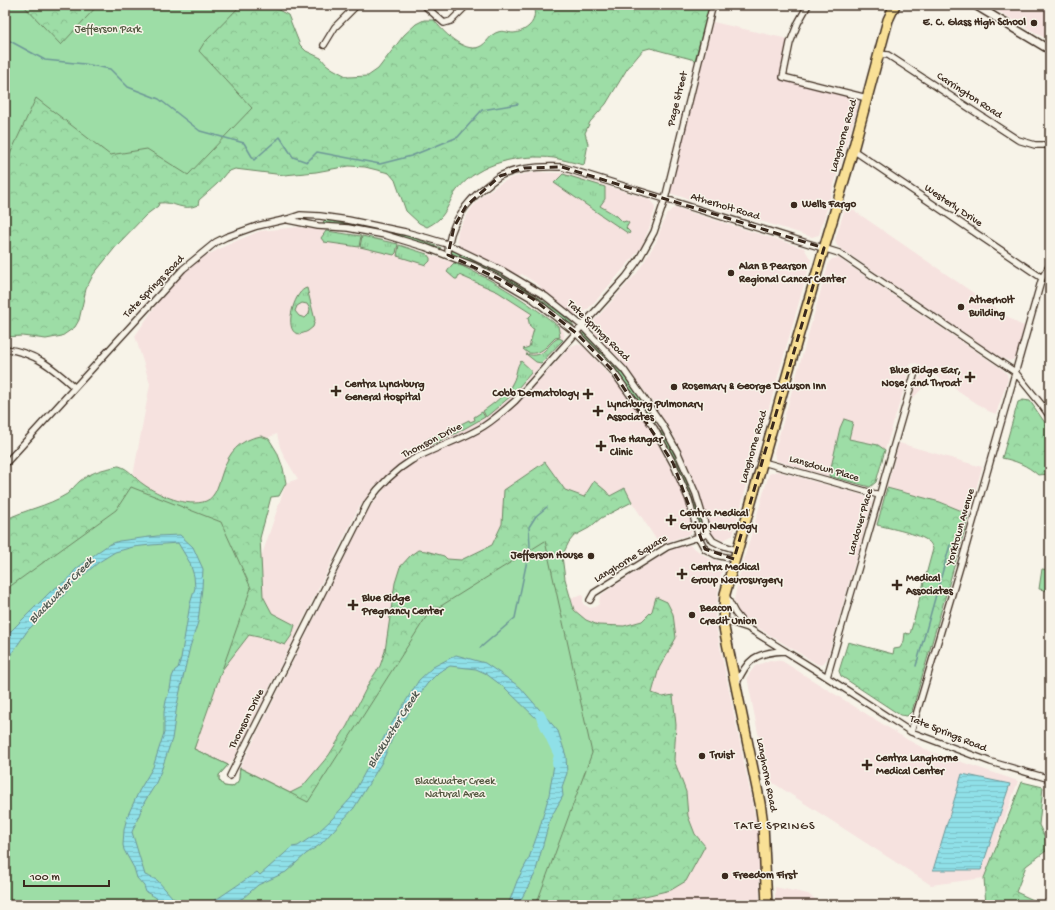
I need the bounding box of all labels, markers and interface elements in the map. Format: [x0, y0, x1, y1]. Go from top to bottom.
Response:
place label: E. C. Glass High School [922, 17, 1027, 30]
marker: E. C. Glass High School [1029, 18, 1039, 28]
park label: Jefferson Park [75, 23, 142, 36]
street label: Page Street [665, 69, 691, 129]
street label: Carrington Road [934, 70, 1005, 123]
street label: Langhorne Road [828, 97, 860, 174]
street label: Westerly Drive [922, 182, 985, 230]
street label: Atherholt Road [689, 191, 762, 224]
place label: Wells Fargo [801, 199, 856, 212]
marker: Wells Fargo [789, 200, 799, 210]
street label: Tate Springs Road [120, 252, 188, 321]
place label: Alan B Pearson Regional Cancer Center [738, 261, 846, 287]
marker: Alan B Pearson Regional Cancer Center [726, 268, 736, 278]
place label: Atherholt Building [968, 294, 1015, 321]
street label: Tate Springs Road [564, 297, 633, 365]
marker: Atherholt Building [956, 302, 966, 312]
place label: Blue Ridge Ear, Nose, and Throat [882, 365, 963, 390]
marker: Blue Ridge Ear, Nose, and Throat [964, 371, 976, 383]
place label: Centra Lynchburg General Hospital [344, 378, 425, 404]
place label: Rosemary & George Dawson Inn [681, 381, 827, 394]
marker: Rosemary & George Dawson Inn [669, 382, 679, 392]
marker: Centra Lynchburg General Hospital [330, 385, 342, 397]
place label: Cobb Dermatology [491, 387, 580, 401]
marker: Cobb Dermatology [582, 388, 594, 400]
place label: Lynchburg Pulmonary Associates [606, 399, 703, 424]
marker: Lynchburg Pulmonary Associates [592, 405, 604, 417]
street label: Langhorne Road [738, 408, 770, 485]
street label: Thomson Drive [399, 421, 464, 462]
place label: The Hangar Clinic [609, 434, 663, 459]
marker: The Hangar Clinic [595, 440, 607, 452]
street label: Lansdown Place [788, 453, 861, 485]
street label: Landover Place [846, 487, 876, 557]
street label: Yorktown Avenue [944, 487, 978, 568]
place label: Centra Medical Group Neurology [679, 507, 758, 534]
marker: Centra Medical Group Neurology [665, 514, 677, 526]
street label: Langhorne Square [592, 532, 670, 586]
place label: Jefferson House [510, 549, 584, 562]
marker: Jefferson House [586, 551, 596, 561]
water label: Blackwater Creek [27, 553, 99, 627]
place label: Centra Medical Group Neurosurgery [690, 561, 783, 588]
marker: Centra Medical Group Neurosurgery [676, 568, 688, 580]
place label: Medical Associates [905, 573, 954, 598]
marker: Medical Associates [891, 579, 903, 591]
place label: Blue Ridge Pregnancy Center [361, 593, 444, 619]
marker: Blue Ridge Pregnancy Center [347, 599, 359, 611]
place label: Beacon Credit Union [699, 603, 757, 628]
marker: Beacon Credit Union [687, 610, 697, 620]
street label: Thomson Drive [226, 687, 267, 752]
water label: Blackwater Creek [365, 688, 424, 771]
street label: Tate Springs Road [907, 713, 990, 756]
street label: Langhorne Road [753, 737, 779, 814]
place label: Truist [709, 749, 736, 762]
marker: Truist [697, 751, 707, 761]
place label: Centra Langhorne Medical Center [875, 752, 959, 778]
marker: Centra Langhorne Medical Center [861, 759, 873, 771]
park label: Blackwater Creek Natural Area [414, 776, 496, 801]
district label: TATE SPRINGS [734, 820, 815, 834]
scale bar [24, 862, 109, 888]
place label: Freedom First [732, 869, 798, 882]
text: 100 m [29, 871, 60, 885]
marker: Freedom First [720, 871, 730, 881]

